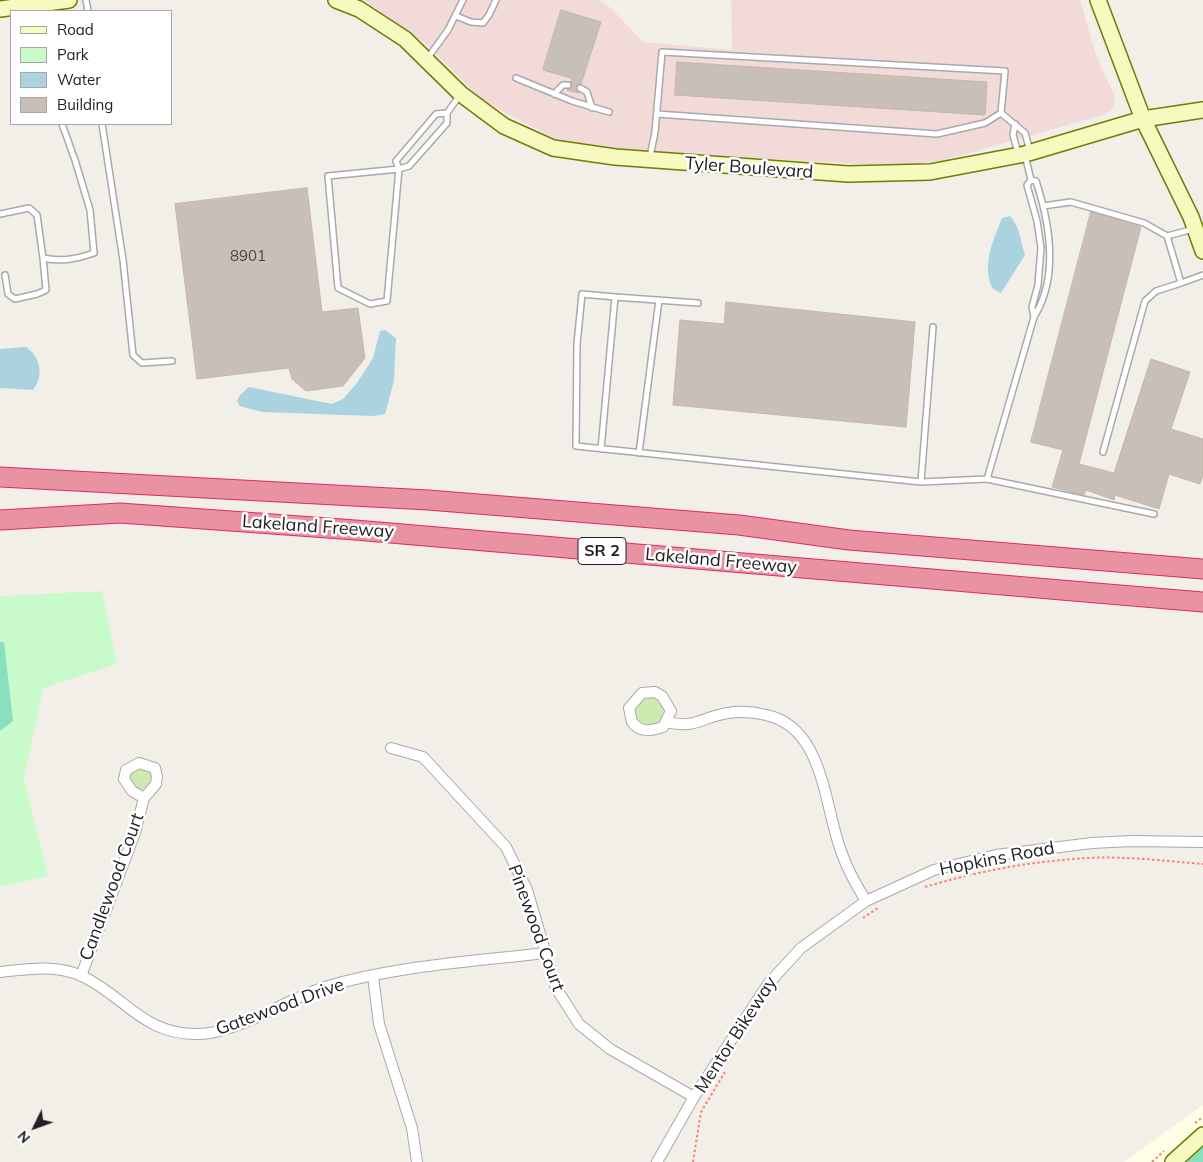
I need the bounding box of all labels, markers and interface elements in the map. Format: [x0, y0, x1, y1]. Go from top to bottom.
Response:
legend [10, 10, 172, 125]
text: Road [57, 20, 94, 39]
text: Park [57, 45, 89, 64]
text: Water [57, 70, 101, 89]
text: Building [57, 95, 113, 114]
street label: Tyler Boulevard [684, 153, 814, 183]
house number: 8901 [230, 247, 266, 265]
street label: Lakeland Freeway [241, 511, 395, 543]
road number: SR 2 [578, 538, 626, 564]
street label: Lakeland Freeway [644, 544, 798, 578]
street label: Candlewood Court [75, 810, 149, 964]
street label: Hopkins Road [938, 837, 1056, 881]
street label: Pinewood Court [503, 862, 569, 994]
street label: Mentor Bikeway [690, 973, 782, 1097]
street label: Gatewood Drive [213, 974, 347, 1040]
north arrow [10, 1102, 60, 1152]
text: N [14, 1127, 34, 1147]

